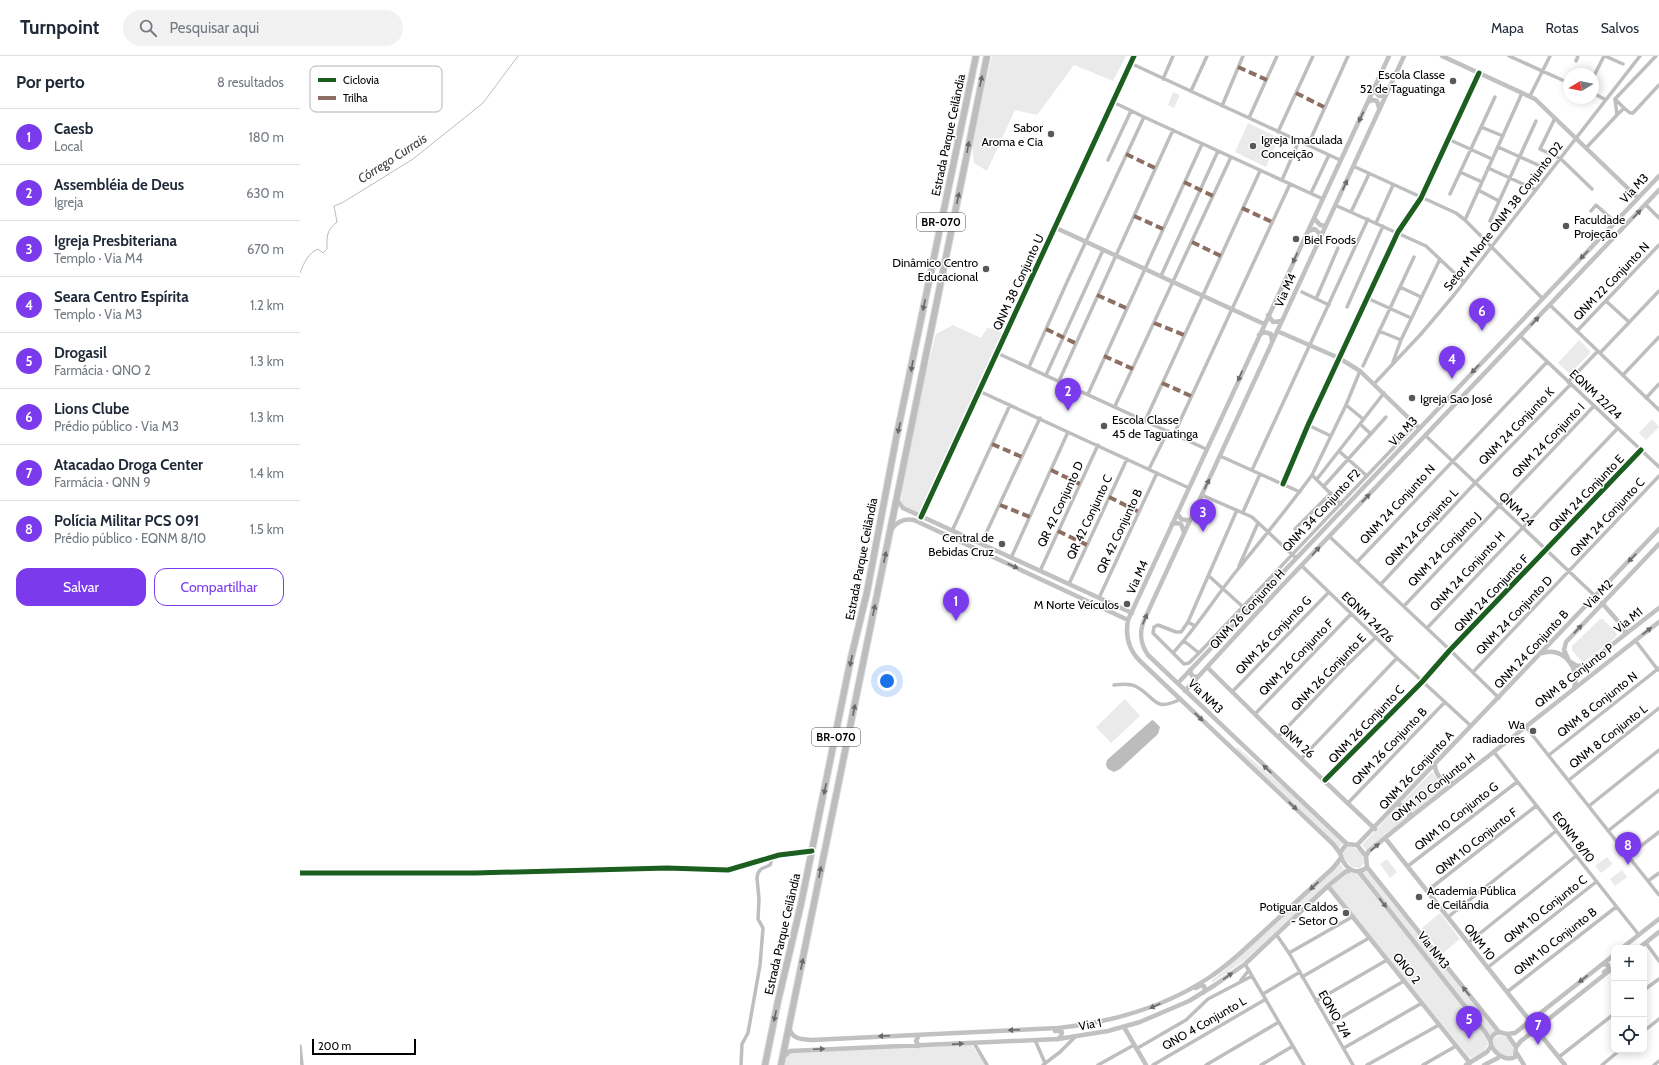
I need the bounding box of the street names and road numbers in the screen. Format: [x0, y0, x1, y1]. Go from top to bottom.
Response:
street label: Estrada Parque Ceilândia [928, 72, 968, 197]
street label: Setor M Norte QNM 38 Conjunto D2 [1440, 138, 1566, 294]
street label: Via M3 [1617, 170, 1651, 206]
road number: BR-070 [917, 213, 965, 231]
street label: QNM 38 Conjunto U [989, 231, 1047, 333]
street label: QNM 22 Conjunto N [1570, 239, 1652, 323]
street label: Via M4 [1271, 271, 1299, 309]
street label: EQNM 22/24 [1567, 366, 1625, 422]
street label: QNM 24 Conjunto K [1475, 384, 1557, 468]
street label: QNM 24 Conjunto I [1508, 399, 1588, 481]
street label: Via M3 [1386, 413, 1420, 449]
street label: QNM 24 Conjunto E [1545, 451, 1627, 535]
street label: QR 42 Conjunto D [1034, 458, 1087, 549]
street label: QNM 24 Conjunto N [1356, 461, 1438, 547]
street label: QNM 34 Conjunto F2 [1279, 465, 1363, 555]
street label: QR 42 Conjunto C [1063, 472, 1115, 562]
street label: QNM 24 Conjunto C [1567, 474, 1647, 560]
street label: QNM 24 Conjunto L [1381, 485, 1461, 569]
street label: QR 42 Conjunto B [1093, 486, 1145, 576]
street label: QNM 24 [1496, 489, 1538, 529]
street label: Estrada Parque Ceilândia [842, 496, 880, 621]
street label: QNM 24 Conjunto J [1404, 508, 1484, 590]
street label: QNM 24 Conjunto H [1426, 528, 1508, 614]
street label: QNM 24 Conjunto F [1450, 551, 1532, 635]
street label: Via M4 [1123, 558, 1151, 596]
street label: QNM 26 Conjunto H [1206, 566, 1288, 652]
street label: QNM 24 Conjunto D [1472, 572, 1556, 658]
street label: Via M2 [1580, 576, 1616, 612]
street label: EQNM 24/26 [1339, 588, 1397, 646]
street label: QNM 26 Conjunto G [1232, 593, 1314, 677]
street label: Via M1 [1611, 604, 1645, 636]
street label: QNM 24 Conjunto B [1491, 606, 1571, 692]
street label: QNM 26 Conjunto F [1255, 615, 1337, 699]
street label: QNM 26 Conjunto E [1287, 630, 1369, 714]
street label: QNM 8 Conjunto P [1531, 639, 1617, 711]
street label: QNM 8 Conjunto N [1554, 668, 1640, 740]
street label: Via NM3 [1185, 676, 1227, 716]
street label: QNM 26 Conjunto C [1325, 682, 1407, 766]
street label: QNM 8 Conjunto L [1566, 701, 1650, 771]
street label: QNM 26 Conjunto B [1348, 704, 1430, 788]
street label: QNM 26 [1276, 721, 1318, 761]
street label: QNM 26 Conjunto A [1376, 727, 1457, 813]
road number: BR-070 [812, 728, 860, 746]
street label: QNM 10 Conjunto H [1388, 749, 1478, 825]
street label: QNM 10 Conjunto G [1411, 779, 1501, 853]
street label: QNM 10 Conjunto F [1432, 804, 1521, 878]
street label: EQNM 8/10 [1550, 809, 1598, 865]
street label: Estrada Parque Ceilândia [761, 872, 803, 996]
street label: QNM 10 Conjunto C [1500, 872, 1590, 946]
street label: QNM 10 Conjunto B [1510, 904, 1600, 978]
street label: QNM 10 [1461, 921, 1499, 963]
street label: Via NM3 [1415, 928, 1453, 972]
street label: QNO 2 [1390, 949, 1424, 987]
street label: EQNO 2/4 [1315, 987, 1355, 1041]
street label: QNO 4 Conjunto L [1159, 993, 1249, 1053]
street label: Via 1 [1077, 1015, 1103, 1033]

